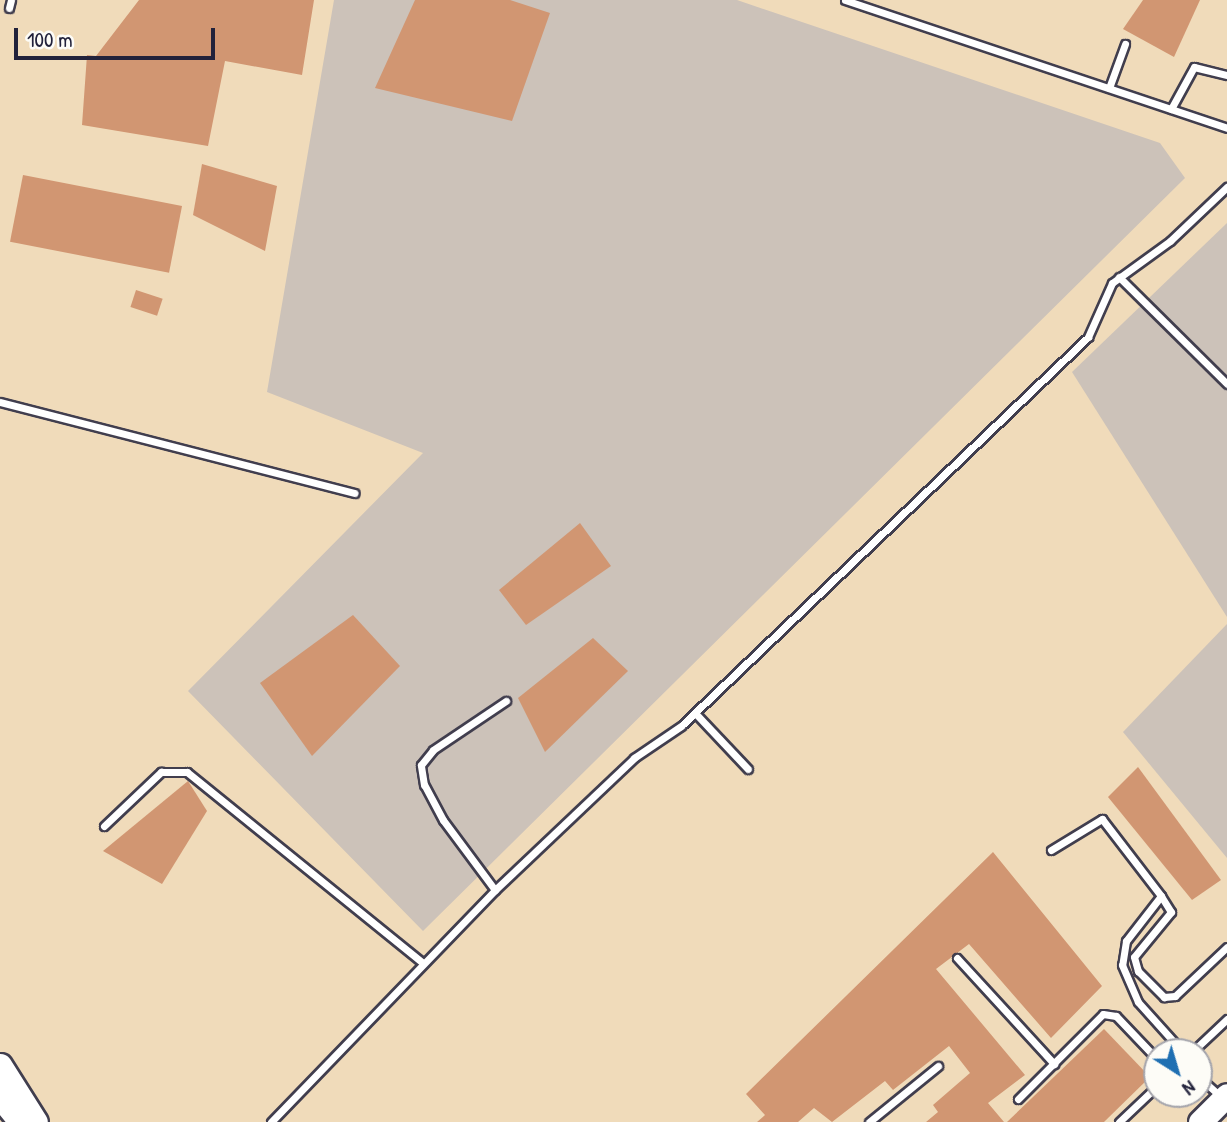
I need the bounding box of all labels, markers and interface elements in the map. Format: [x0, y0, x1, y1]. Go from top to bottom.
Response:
scale bar [18, 14, 219, 58]
text: 100 m [27, 25, 73, 54]
north arrow [1143, 1038, 1213, 1108]
text: N [1178, 1075, 1201, 1102]

